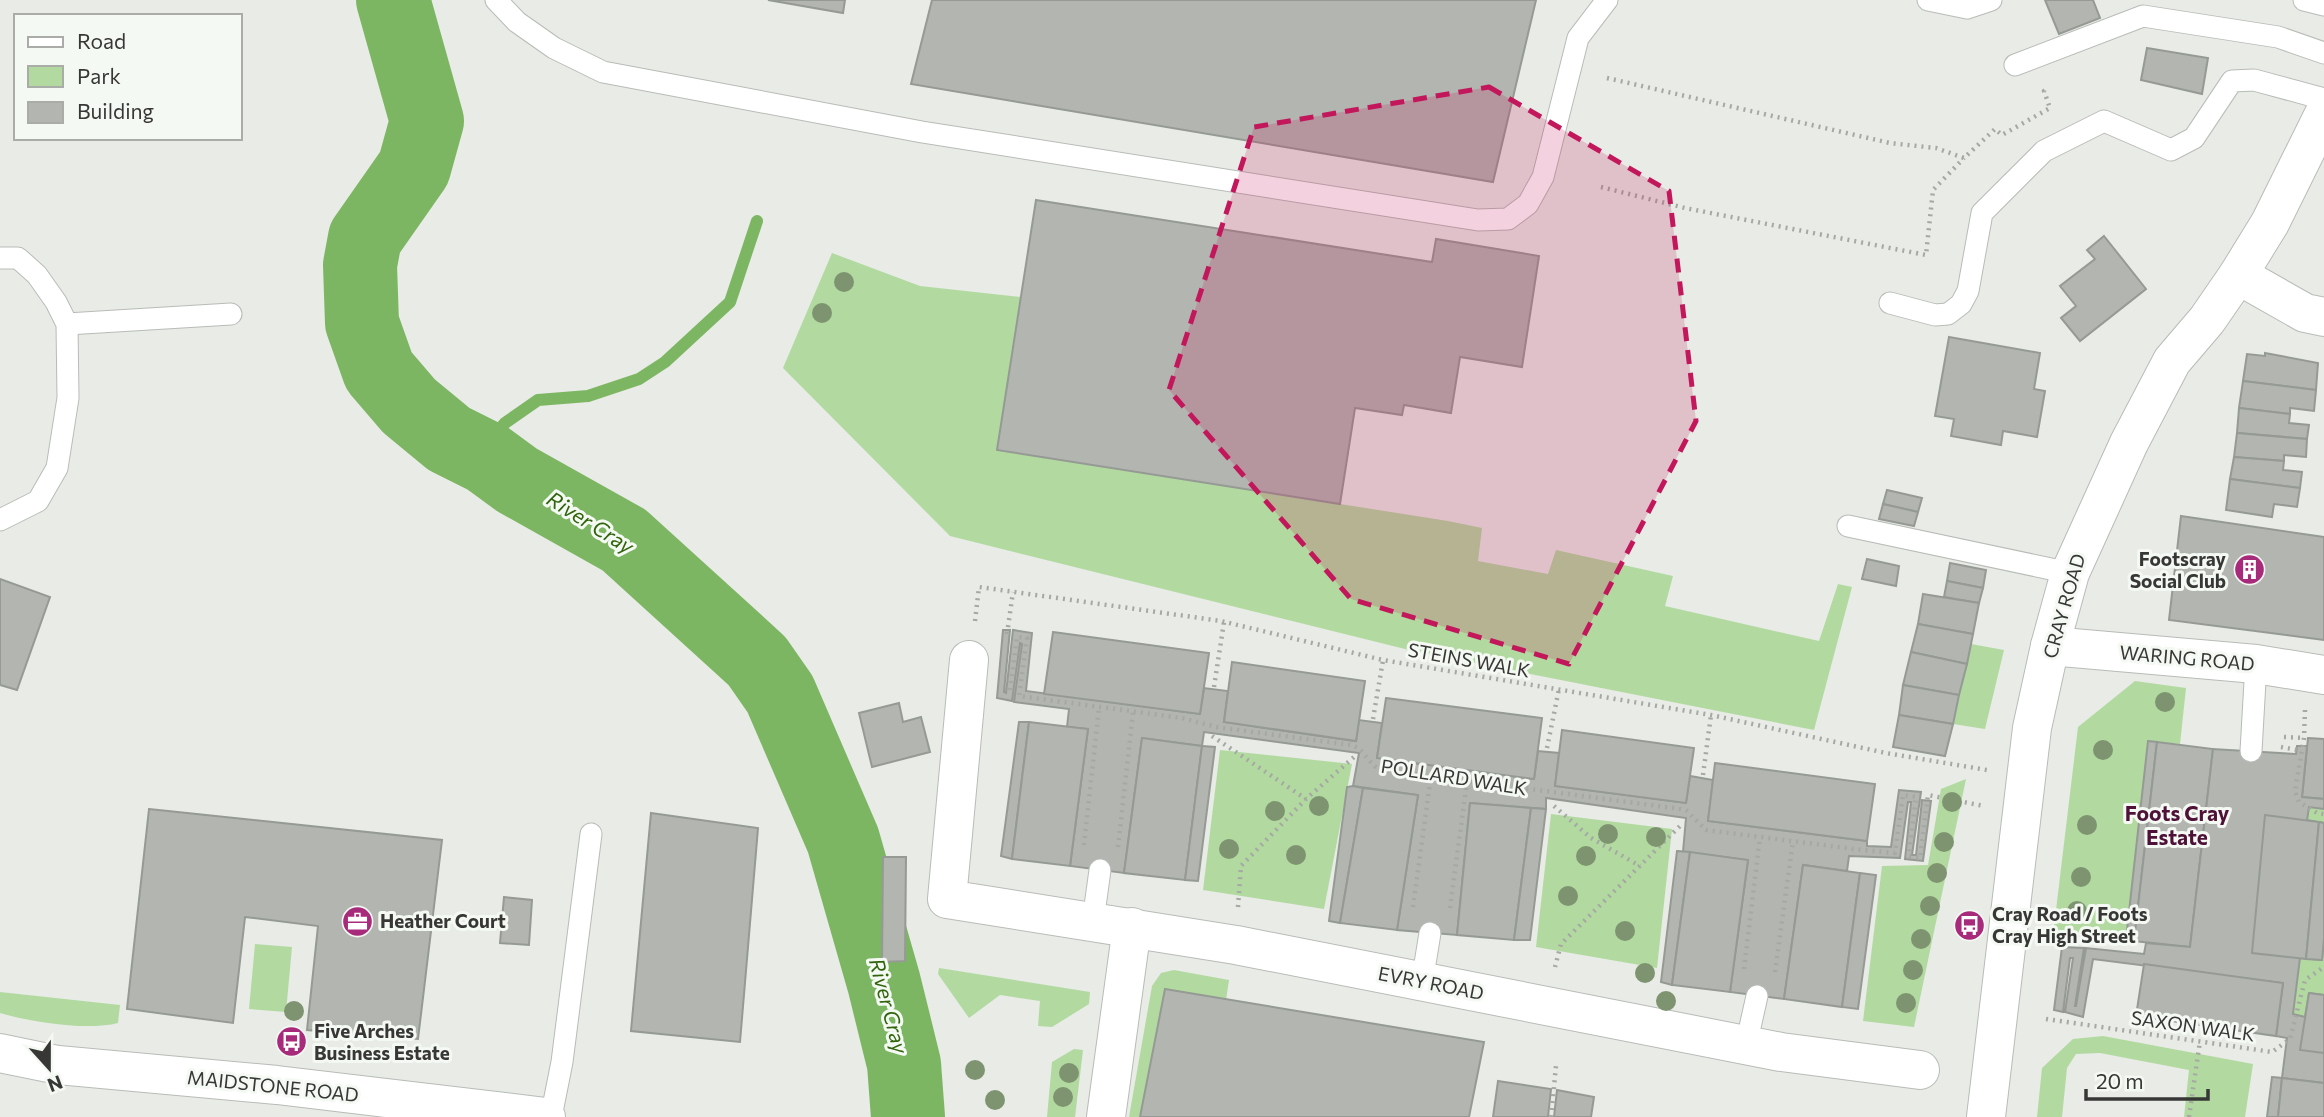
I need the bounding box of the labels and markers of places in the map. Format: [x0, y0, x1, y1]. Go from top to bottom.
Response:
place label: Footscray Social Club [2130, 547, 2227, 592]
building icon: Footscray Social Club [2232, 553, 2266, 587]
place label: Cray Road / Foots Cray High Street [1992, 902, 2148, 947]
office icon: Heather Court [340, 904, 374, 938]
bus stop icon: Cray Road / Foots Cray High Street [1952, 908, 1986, 942]
place label: Heather Court [380, 909, 506, 932]
place label: Five Arches Business Estate [314, 1019, 450, 1064]
bus stop icon: Five Arches Business Estate [274, 1025, 308, 1059]

